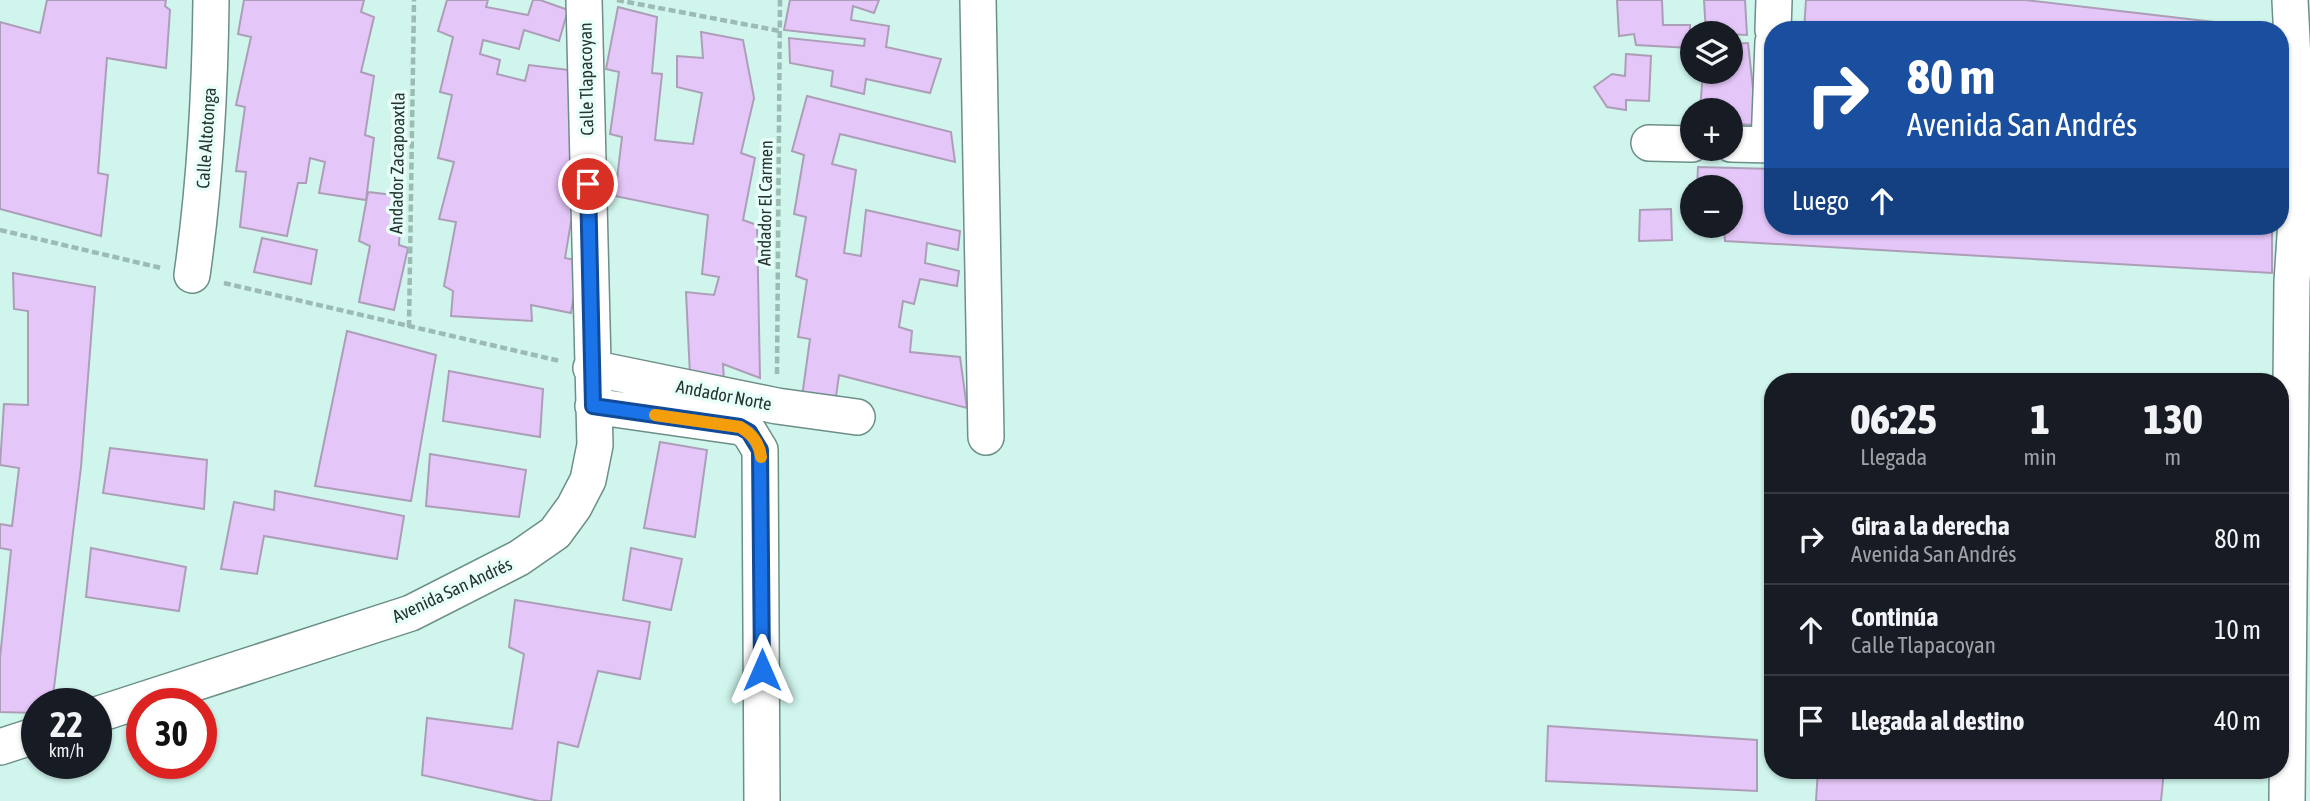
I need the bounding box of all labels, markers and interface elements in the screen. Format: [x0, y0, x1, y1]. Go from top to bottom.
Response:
map controls [1680, 21, 1743, 238]
button: layers [1680, 21, 1743, 84]
street label: Calle Tlapacoyan [575, 22, 597, 136]
text: 80 m [1907, 48, 1995, 104]
icon: right [1792, 49, 1883, 140]
street label: Calle Altotonga [192, 87, 220, 189]
street label: Andador Zacapoaxtla [385, 92, 409, 234]
button: + [1680, 98, 1743, 161]
text: Avenida San Andrés [1907, 106, 2137, 143]
street label: Andador El Carmen [753, 140, 777, 266]
pin [558, 154, 618, 214]
icon: arrive [569, 165, 607, 203]
button: − [1680, 175, 1743, 238]
icon: ahead [1863, 182, 1901, 220]
text: Luego [1792, 186, 1849, 216]
street label: Andador Norte [675, 375, 773, 415]
text: 06:25 [1851, 395, 1937, 443]
text: 1 [2030, 395, 2050, 443]
text: 130 [2143, 395, 2202, 443]
text: Llegada [1860, 444, 1927, 470]
text: min [2024, 444, 2057, 470]
text: m [2165, 444, 2181, 470]
text: Gira a la derecha [1851, 511, 2010, 541]
icon: right [1792, 520, 1830, 558]
text: 80 m [2214, 524, 2261, 554]
text: Avenida San Andrés [1851, 541, 2017, 567]
street label: Avenida San Andrés [389, 553, 515, 627]
text: Continúa [1851, 602, 1938, 632]
icon: ahead [1792, 611, 1830, 649]
text: 10 m [2214, 615, 2261, 645]
text: Calle Tlapacoyan [1851, 632, 1996, 658]
position arrow [725, 633, 799, 707]
speed limit sign: 30 [126, 688, 217, 779]
icon: arrive [1792, 702, 1830, 740]
text: 22 [50, 704, 83, 744]
text: Llegada al destino [1851, 706, 2024, 736]
text: 40 m [2214, 706, 2261, 736]
text: km/h [49, 740, 84, 761]

